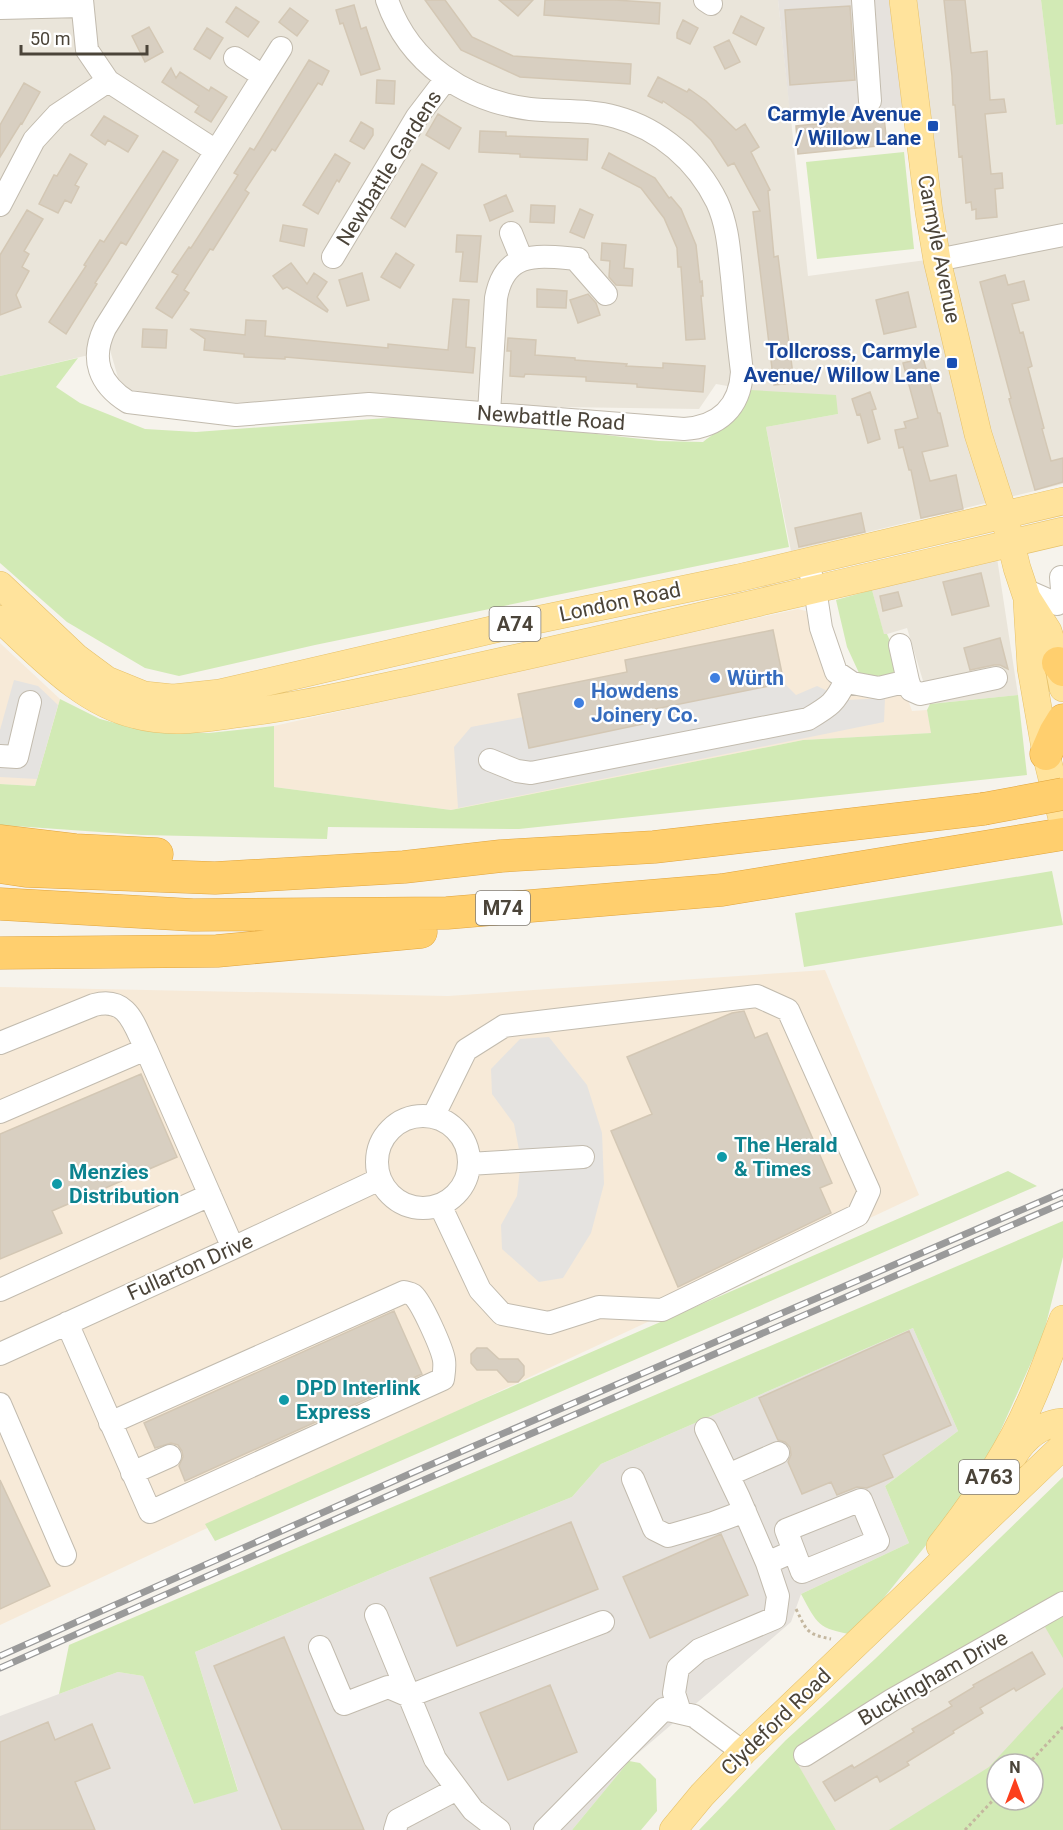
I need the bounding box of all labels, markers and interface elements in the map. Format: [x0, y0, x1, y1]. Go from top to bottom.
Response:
scale bar [21, 18, 147, 56]
text: 50 m [30, 28, 70, 49]
street label: Newbattle Gardens [332, 86, 446, 250]
place label: Carmyle Avenue / Willow Lane [767, 102, 921, 150]
marker: Carmyle Avenue / Willow Lane [926, 119, 940, 133]
street label: Carmyle Avenue [913, 173, 965, 325]
place label: Tollcross, Carmyle Avenue/ Willow Lane [743, 339, 940, 387]
marker: Tollcross, Carmyle Avenue/ Willow Lane [945, 356, 959, 370]
street label: Newbattle Road [476, 401, 626, 435]
street label: London Road [557, 577, 683, 627]
road number: A74 [490, 607, 540, 641]
place label: Würth [727, 666, 784, 690]
marker: Würth [708, 671, 722, 685]
place label: Howdens Joinery Co. [591, 679, 699, 727]
marker: Howdens Joinery Co. [572, 696, 586, 710]
road number: M74 [476, 891, 530, 925]
place label: The Herald & Times [734, 1133, 837, 1181]
marker: The Herald & Times [715, 1150, 729, 1164]
place label: Menzies Distribution [69, 1160, 179, 1208]
marker: Menzies Distribution [50, 1177, 64, 1191]
street label: Fullarton Drive [124, 1229, 256, 1305]
place label: DPD Interlink Express [296, 1376, 421, 1424]
marker: DPD Interlink Express [277, 1393, 291, 1407]
road number: A763 [959, 1460, 1019, 1494]
street label: Buckingham Drive [854, 1625, 1012, 1731]
street label: Clydeford Road [716, 1664, 836, 1780]
north arrow [985, 1752, 1045, 1812]
text: N [1009, 1758, 1021, 1777]

